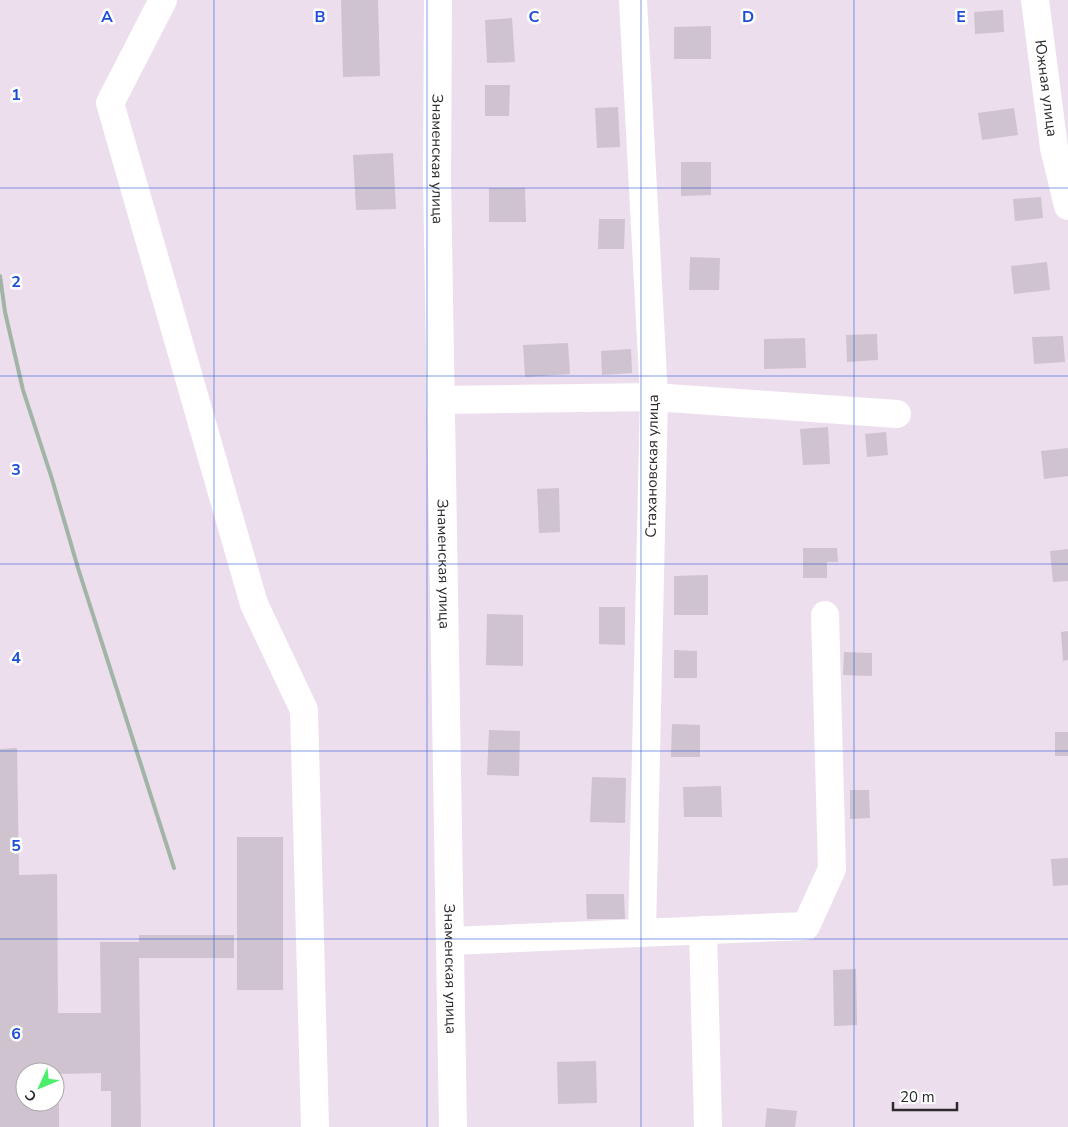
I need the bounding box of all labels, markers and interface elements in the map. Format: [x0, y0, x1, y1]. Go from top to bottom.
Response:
text: A [101, 6, 113, 28]
text: B [314, 6, 326, 28]
text: C [529, 6, 540, 28]
text: D [742, 6, 754, 28]
text: E [956, 6, 966, 28]
street label: Южная улица [1030, 39, 1062, 138]
text: 1 [11, 84, 21, 106]
street label: Знаменская улица [427, 94, 448, 224]
text: 2 [11, 271, 21, 293]
street label: Стахановская улица [641, 394, 663, 538]
text: 3 [11, 459, 21, 481]
street label: Знаменская улица [432, 499, 455, 629]
text: 4 [11, 647, 21, 669]
text: 5 [11, 835, 21, 857]
street label: Знаменская улица [439, 904, 461, 1034]
text: 6 [11, 1023, 21, 1045]
north arrow [15, 1062, 65, 1112]
scale bar [893, 1080, 957, 1112]
text: С [21, 1085, 41, 1106]
text: 20 m [900, 1087, 935, 1107]

